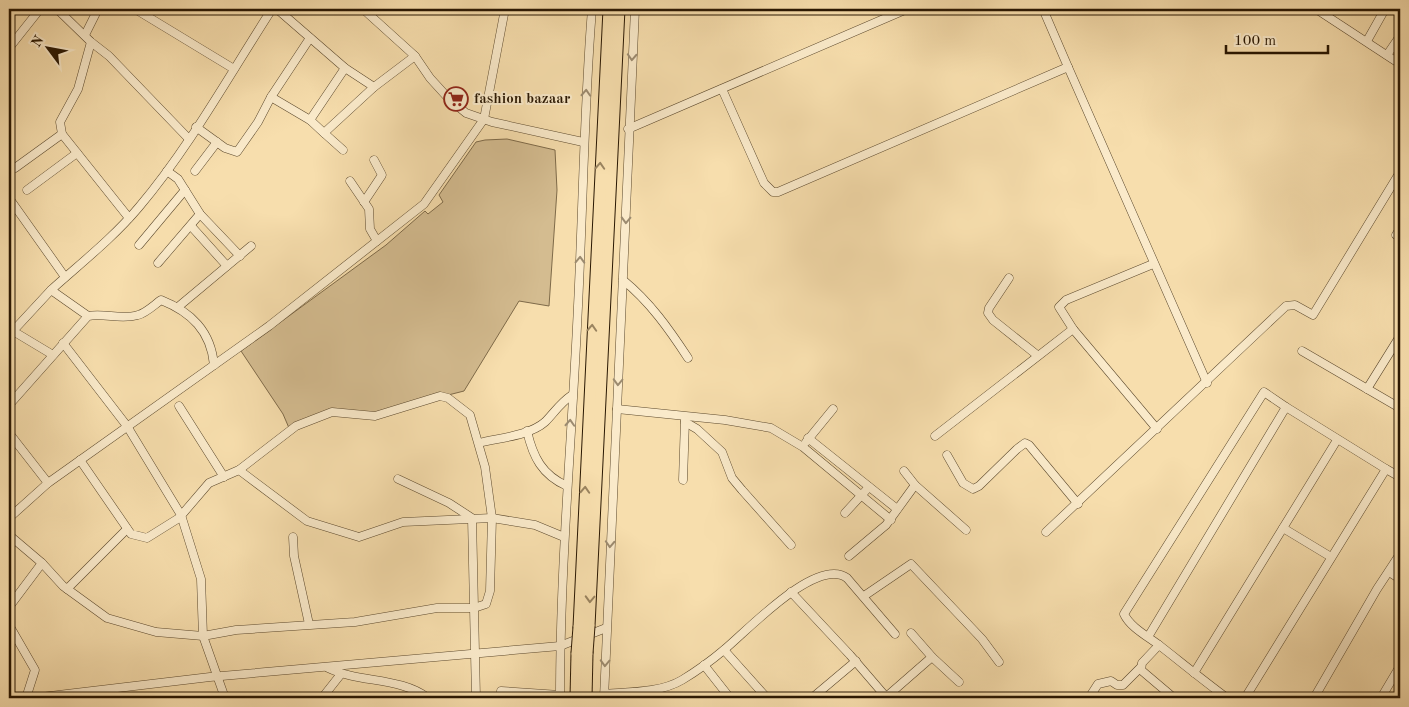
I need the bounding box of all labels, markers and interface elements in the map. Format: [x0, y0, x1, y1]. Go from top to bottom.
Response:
north arrow [22, 22, 72, 72]
scale bar [1226, 22, 1329, 54]
text: N [29, 33, 47, 50]
text: 100 m [1234, 34, 1276, 49]
one-way arrow [627, 54, 637, 62]
supermarket icon: fashion bazaar [443, 86, 469, 112]
one-way arrow [581, 89, 592, 97]
place label: fashion bazaar [474, 92, 571, 107]
one-way arrow [595, 162, 605, 170]
one-way arrow [620, 216, 631, 224]
one-way arrow [574, 256, 585, 264]
one-way arrow [587, 324, 598, 332]
one-way arrow [612, 378, 623, 386]
one-way arrow [565, 418, 576, 426]
one-way arrow [579, 486, 590, 494]
one-way arrow [605, 541, 616, 549]
one-way arrow [585, 596, 595, 604]
one-way arrow [600, 660, 610, 667]

